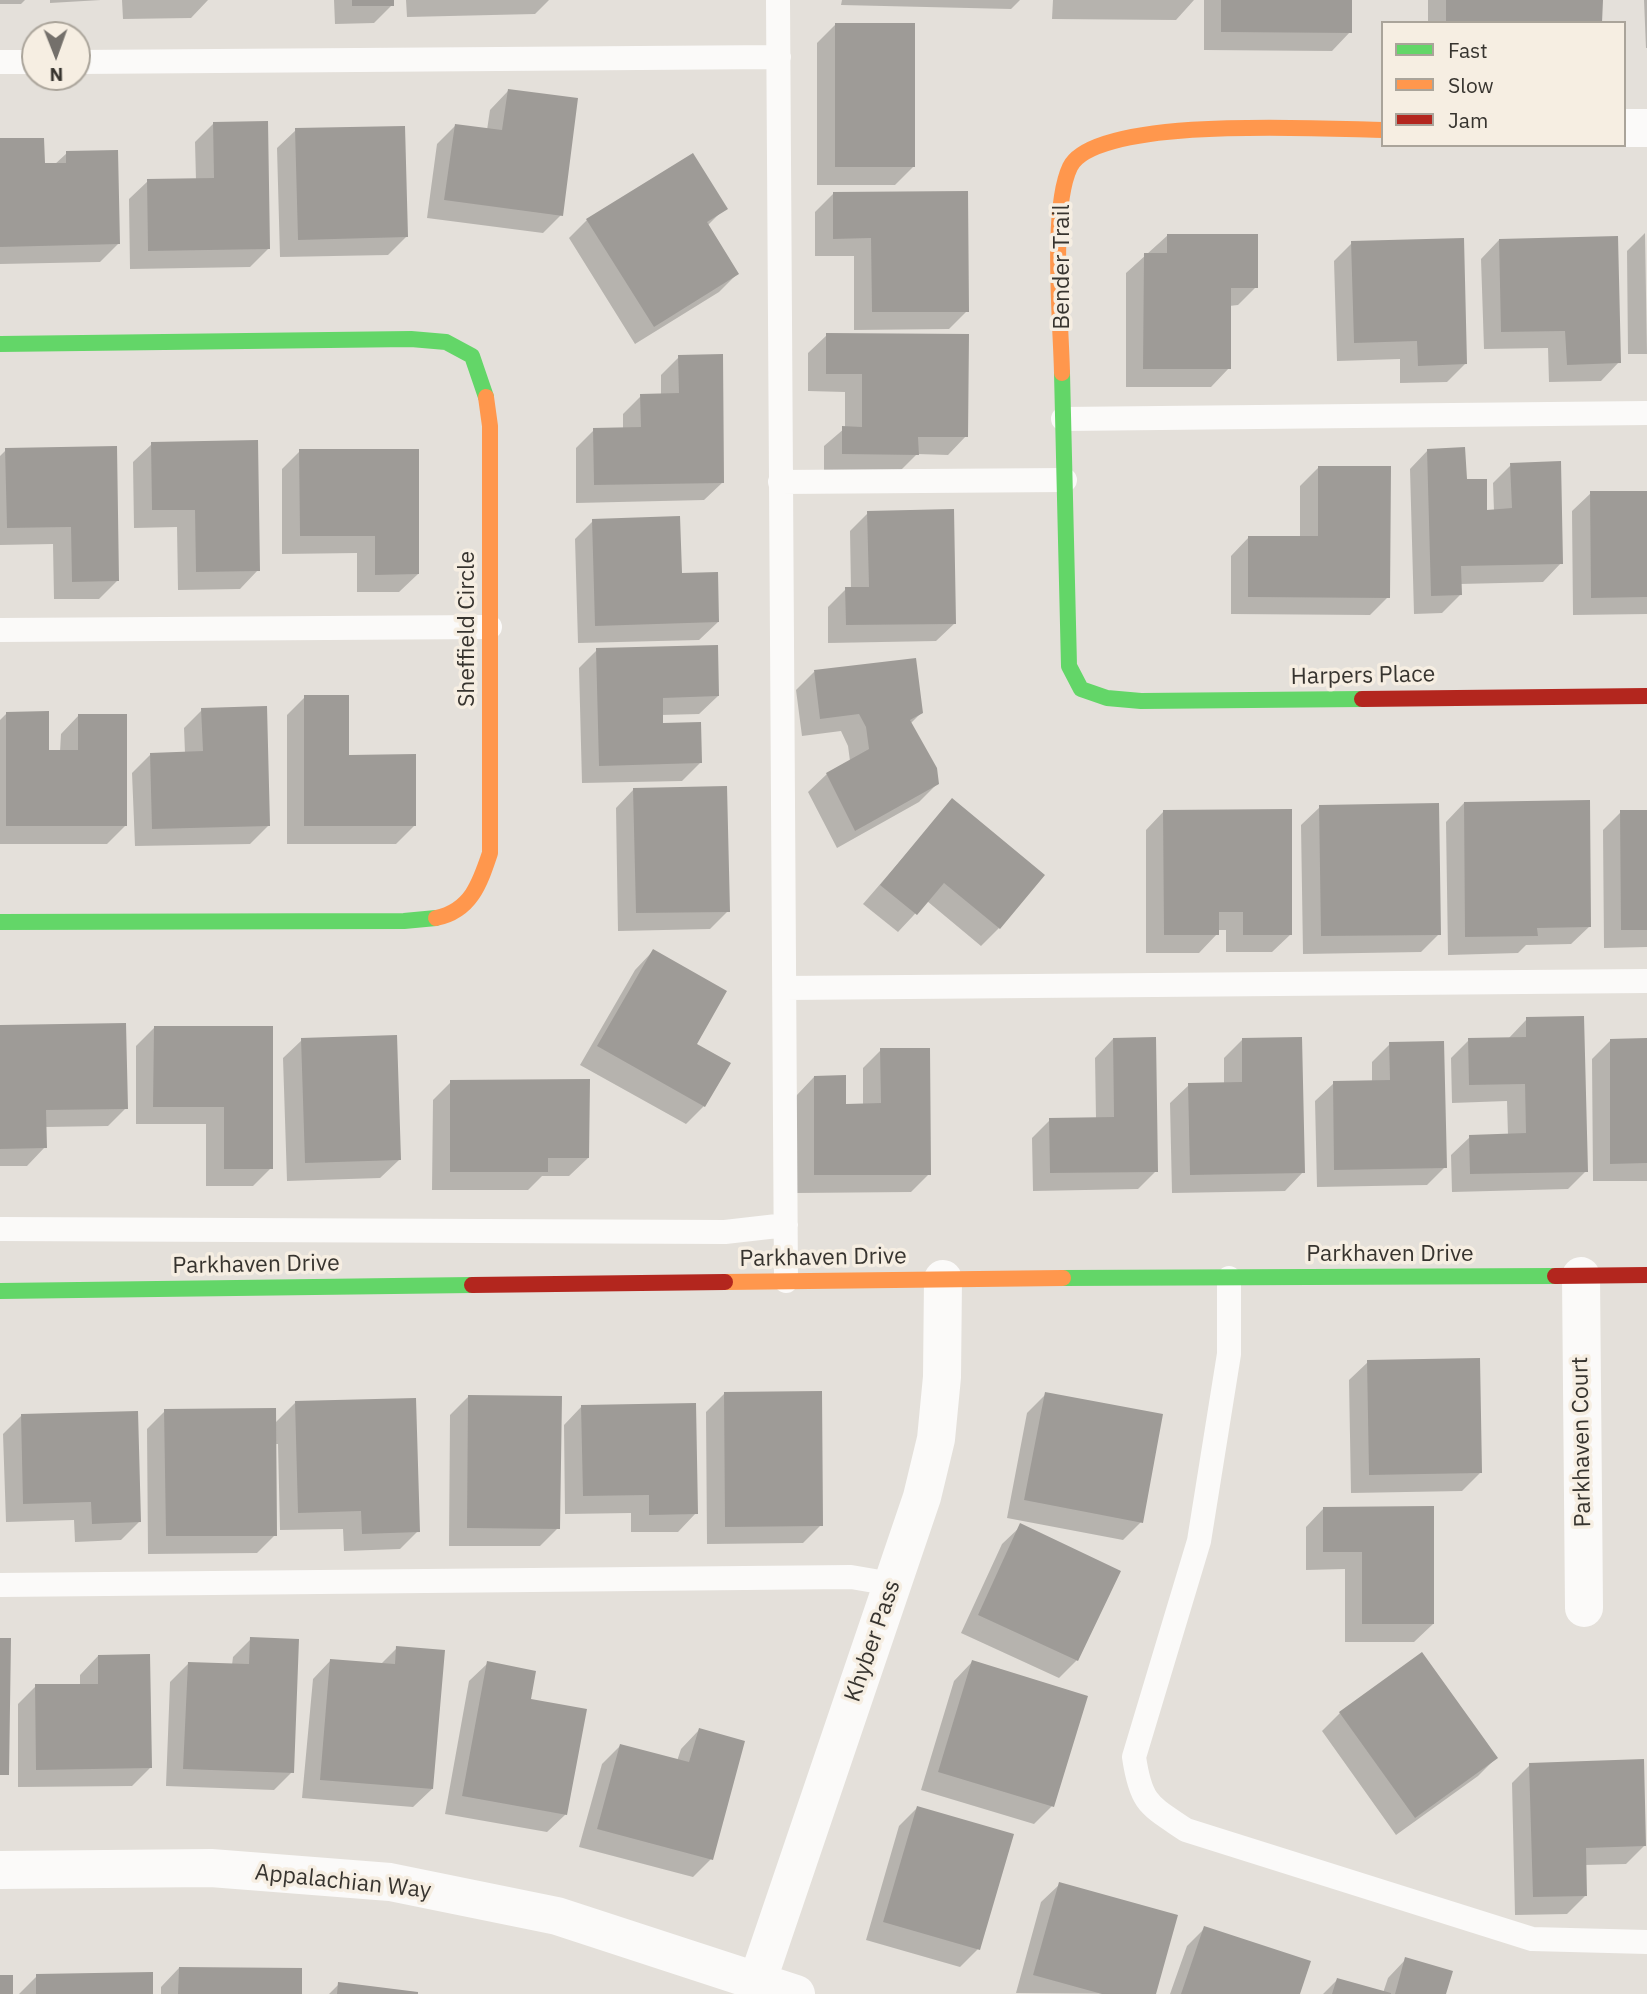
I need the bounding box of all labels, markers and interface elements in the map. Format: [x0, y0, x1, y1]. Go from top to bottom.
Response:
north arrow [21, 21, 91, 91]
legend [1381, 21, 1626, 147]
text: Fast [1448, 36, 1488, 64]
text: N [49, 63, 63, 87]
text: Slow [1448, 71, 1494, 99]
text: Jam [1448, 106, 1488, 134]
street label: Bender Trail [1048, 204, 1076, 330]
street label: Sheffield Circle [453, 551, 481, 707]
street label: Harpers Place [1290, 661, 1436, 691]
street label: Parkhaven Drive [1306, 1240, 1474, 1268]
street label: Parkhaven Drive [739, 1243, 907, 1273]
street label: Parkhaven Drive [172, 1250, 340, 1280]
street label: Parkhaven Court [1567, 1356, 1597, 1528]
street label: Khyber Pass [839, 1576, 907, 1706]
street label: Appalachian Way [253, 1859, 433, 1905]

